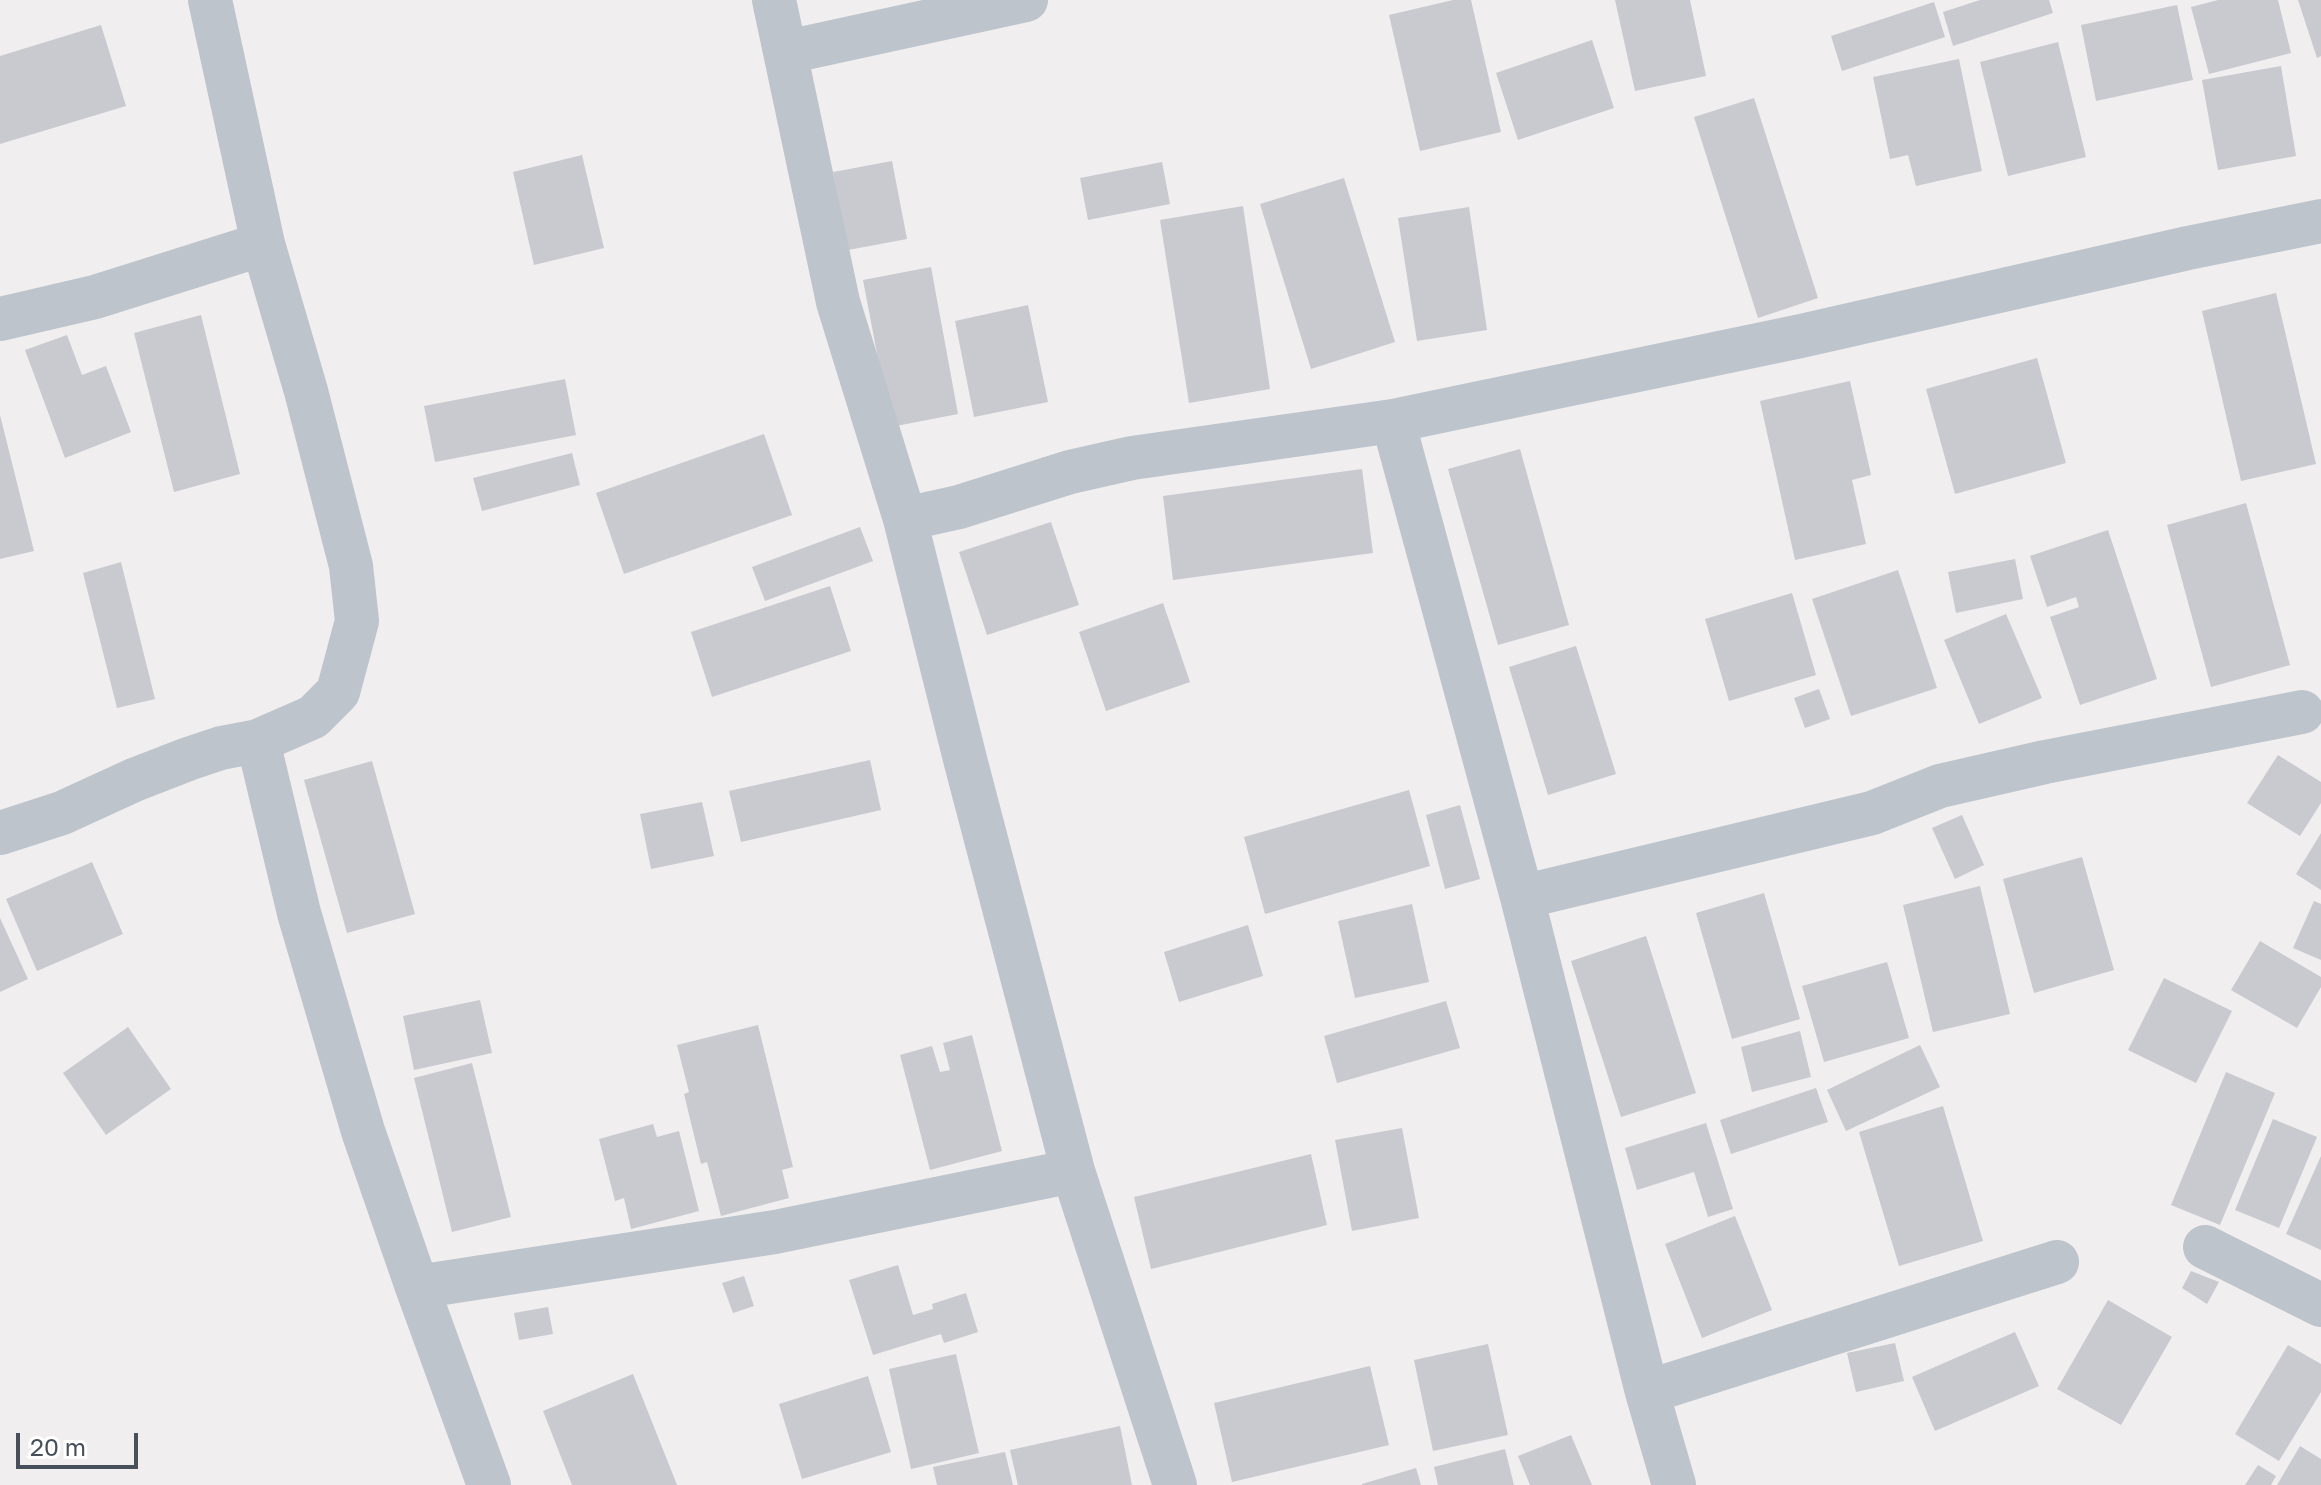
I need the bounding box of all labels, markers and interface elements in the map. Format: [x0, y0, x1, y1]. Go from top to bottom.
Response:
scale bar [20, 1417, 142, 1467]
text: 20 m [30, 1432, 86, 1461]

